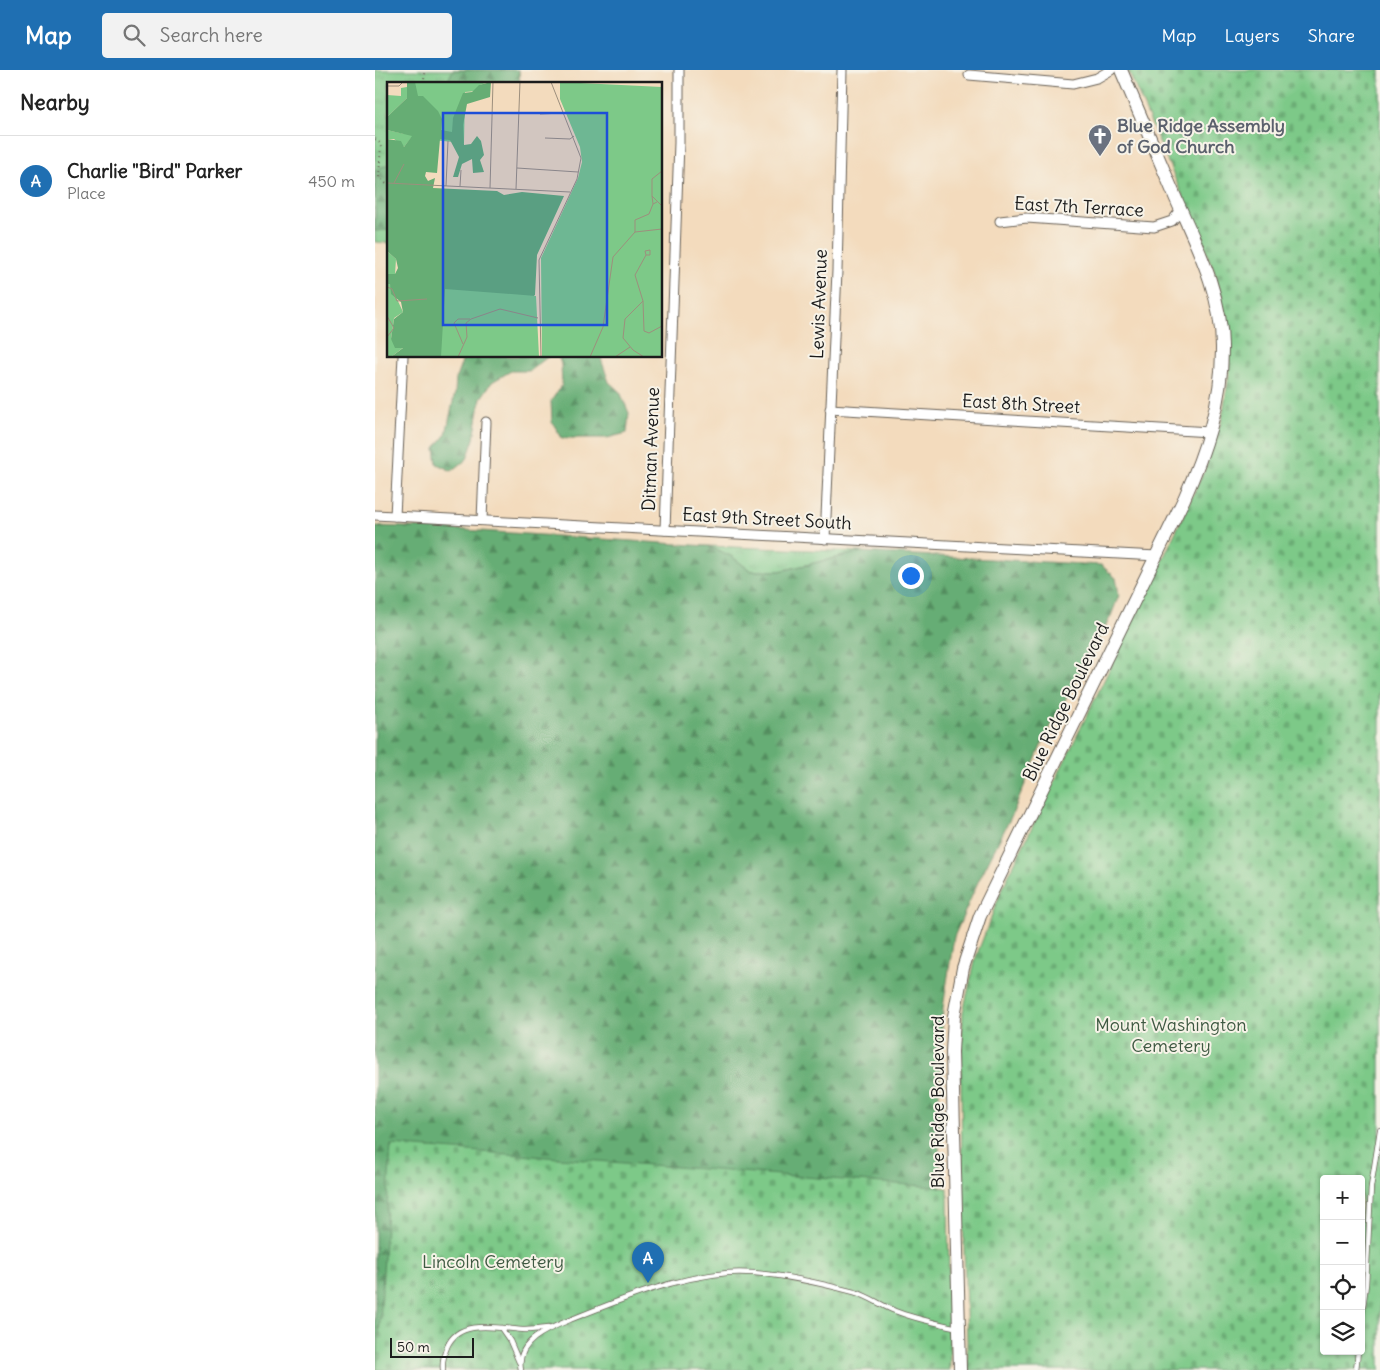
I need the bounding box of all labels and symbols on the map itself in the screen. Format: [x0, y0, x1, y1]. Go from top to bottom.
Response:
inset map [387, 82, 663, 358]
place label: Blue Ridge Assembly of God Church [1117, 114, 1285, 158]
church icon: Blue Ridge Assembly of God Church [1087, 123, 1113, 157]
street label: East 7th Terrace [1014, 192, 1144, 221]
street label: Lewis Avenue [805, 249, 832, 359]
street label: Ditman Avenue [637, 387, 664, 511]
street label: East 8th Street [961, 389, 1081, 418]
street label: East 9th Street South [682, 503, 852, 534]
your location [898, 563, 924, 589]
street label: Blue Ridge Boulevard [1017, 619, 1114, 785]
park label: Mount Washington Cemetery [1095, 1013, 1247, 1057]
street label: Blue Ridge Boulevard [926, 1015, 949, 1189]
pin: A [632, 1242, 664, 1283]
park label: Lincoln Cemetery [422, 1250, 564, 1273]
scale bar [390, 1335, 474, 1358]

